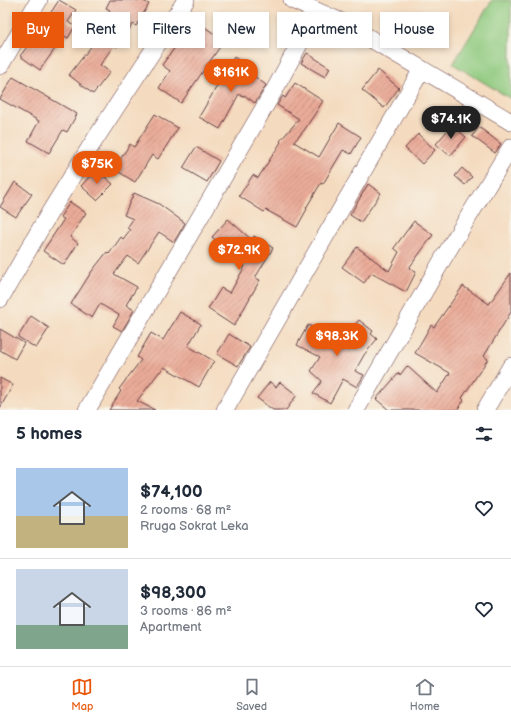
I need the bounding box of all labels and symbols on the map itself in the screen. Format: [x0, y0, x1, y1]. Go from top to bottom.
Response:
pin: $161K [203, 59, 259, 93]
pin: $74.1K [418, 106, 484, 140]
pin: $75K [73, 151, 121, 185]
pin: $72.9K [206, 237, 272, 271]
pin: $98.3K [304, 323, 370, 357]

